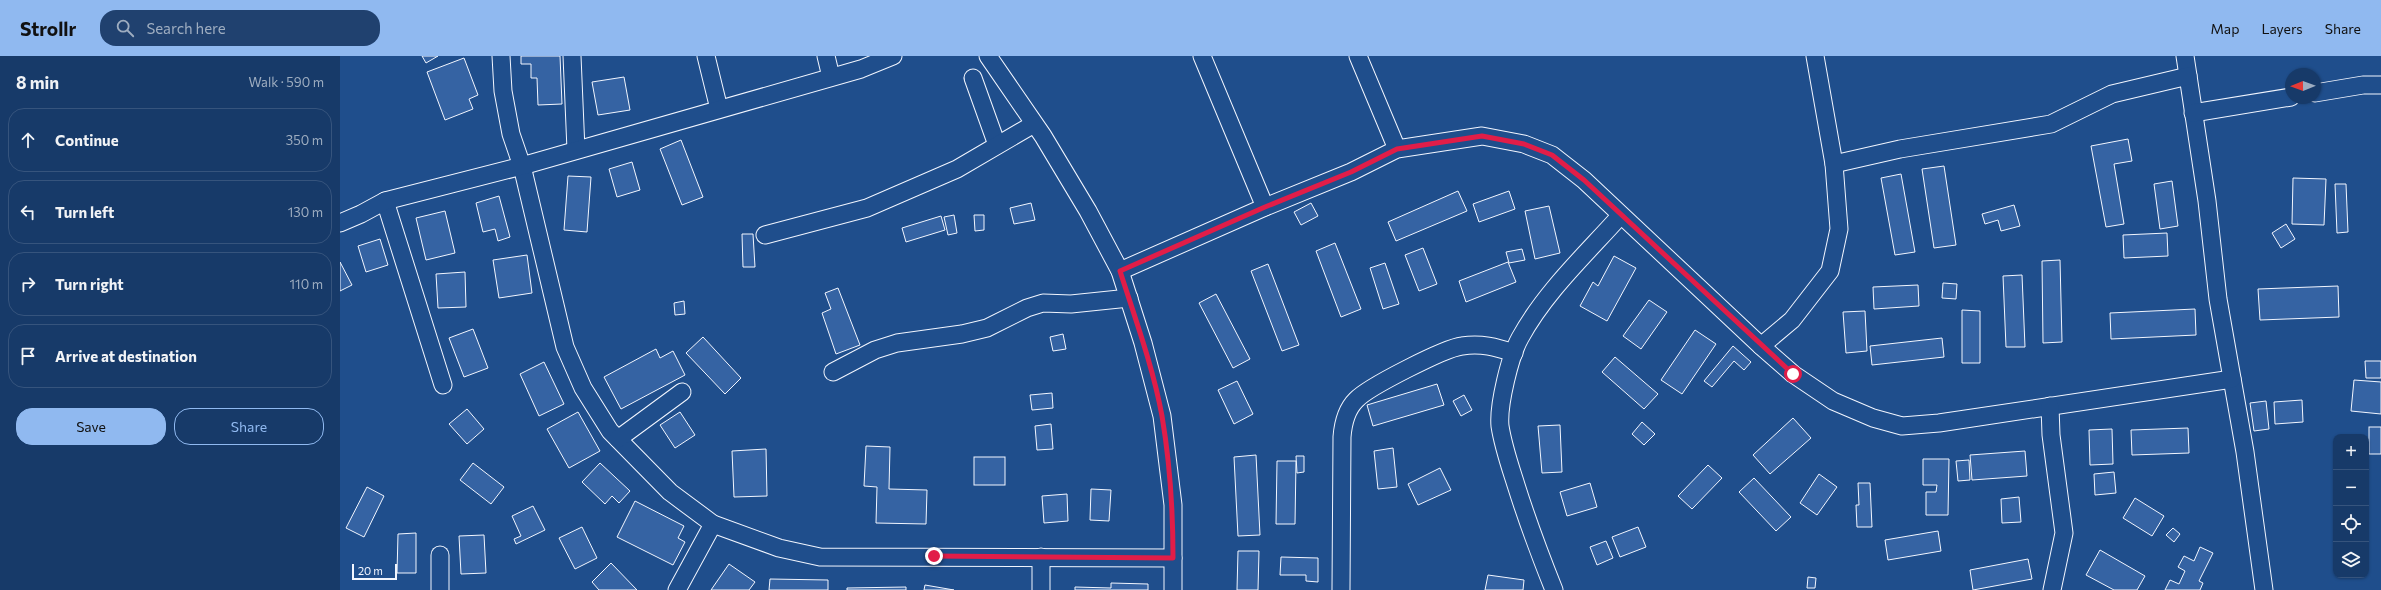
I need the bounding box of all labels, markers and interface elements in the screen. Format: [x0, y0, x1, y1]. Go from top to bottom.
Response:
search box [100, 10, 380, 46]
text: Strollr [20, 17, 76, 40]
icon: search [114, 17, 136, 39]
text: Search here [146, 19, 226, 37]
text: Map [2211, 20, 2239, 37]
text: Layers [2261, 20, 2303, 37]
text: Share [2325, 20, 2361, 37]
north arrow [2285, 68, 2321, 104]
text: 8 min [16, 72, 59, 93]
text: Walk · 590 m [249, 74, 324, 90]
icon: ahead [17, 129, 39, 151]
text: Continue [55, 131, 119, 149]
text: 350 m [286, 132, 323, 148]
icon: left [17, 201, 39, 223]
text: Turn left [55, 203, 114, 221]
text: 130 m [288, 204, 323, 220]
icon: right [17, 273, 39, 295]
text: Turn right [55, 275, 124, 293]
text: 110 m [290, 276, 323, 292]
icon: arrive [17, 345, 39, 367]
text: Arrive at destination [55, 347, 197, 365]
route start [1784, 365, 1802, 383]
button: Save [16, 408, 166, 445]
button: Share [174, 408, 324, 445]
map controls [2333, 434, 2369, 578]
button: + [2333, 434, 2369, 470]
button: − [2333, 470, 2369, 506]
button: locate [2333, 506, 2369, 542]
button: layers [2333, 542, 2369, 578]
route end [925, 547, 943, 565]
scale bar [352, 562, 397, 581]
text: 20 m [358, 564, 383, 577]

